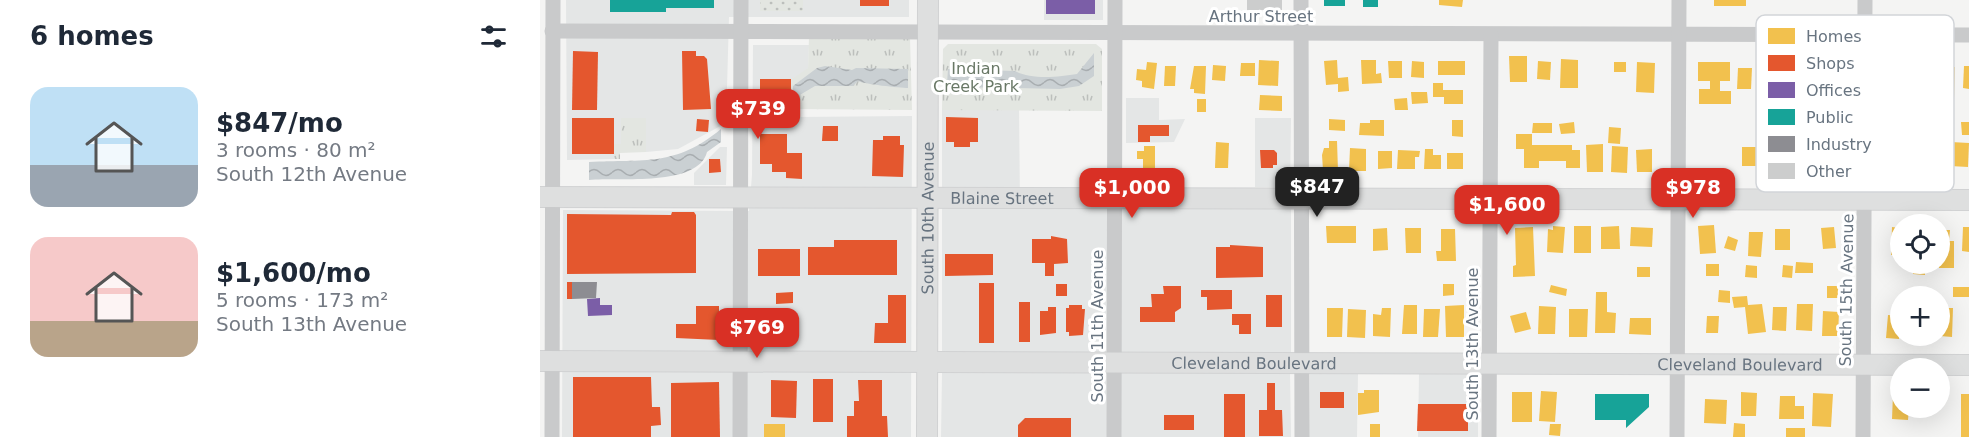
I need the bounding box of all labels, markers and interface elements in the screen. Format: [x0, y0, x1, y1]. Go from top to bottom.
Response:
street label: Arthur Street [1209, 7, 1313, 26]
legend [1756, 15, 1954, 192]
icon: filters [477, 20, 510, 53]
text: 6 homes [30, 21, 154, 51]
text: Homes [1806, 27, 1862, 46]
text: Shops [1806, 54, 1855, 73]
park label: Indian Creek Park [933, 59, 1020, 96]
text: Offices [1806, 81, 1861, 100]
pin: $739 [722, 89, 794, 140]
text: $739 [730, 96, 786, 120]
text: $847/mo [216, 108, 343, 138]
text: Public [1806, 108, 1853, 127]
icon: home [78, 111, 150, 183]
text: Industry [1806, 135, 1872, 154]
text: 3 rooms · 80 m² [216, 138, 376, 162]
street label: South 10th Avenue [918, 142, 938, 294]
text: South 12th Avenue [216, 162, 407, 186]
text: Other [1806, 162, 1852, 181]
pin: $847 [1281, 167, 1353, 218]
pin: $1,000 [1083, 168, 1181, 219]
pin: $978 [1657, 168, 1729, 219]
text: $847 [1289, 174, 1345, 198]
text: $1,000 [1093, 175, 1171, 199]
text: $978 [1665, 175, 1721, 199]
pin: $1,600 [1458, 185, 1556, 236]
street label: Blaine Street [950, 189, 1054, 208]
text: $1,600 [1468, 192, 1546, 216]
street label: South 15th Avenue [1836, 213, 1857, 367]
map controls [1890, 214, 1950, 418]
button: locate [1890, 214, 1950, 274]
street label: South 11th Avenue [1088, 250, 1107, 402]
text: $1,600/mo [216, 258, 371, 288]
icon: home [78, 261, 150, 333]
street label: South 13th Avenue [1463, 268, 1482, 420]
button: + [1890, 286, 1950, 346]
text: 5 rooms · 173 m² [216, 288, 388, 312]
pin: $769 [721, 308, 793, 359]
text: South 13th Avenue [216, 312, 407, 336]
text: $769 [729, 315, 785, 339]
street label: Cleveland Boulevard [1171, 354, 1337, 373]
street label: Cleveland Boulevard [1657, 355, 1823, 375]
button: − [1890, 358, 1950, 418]

